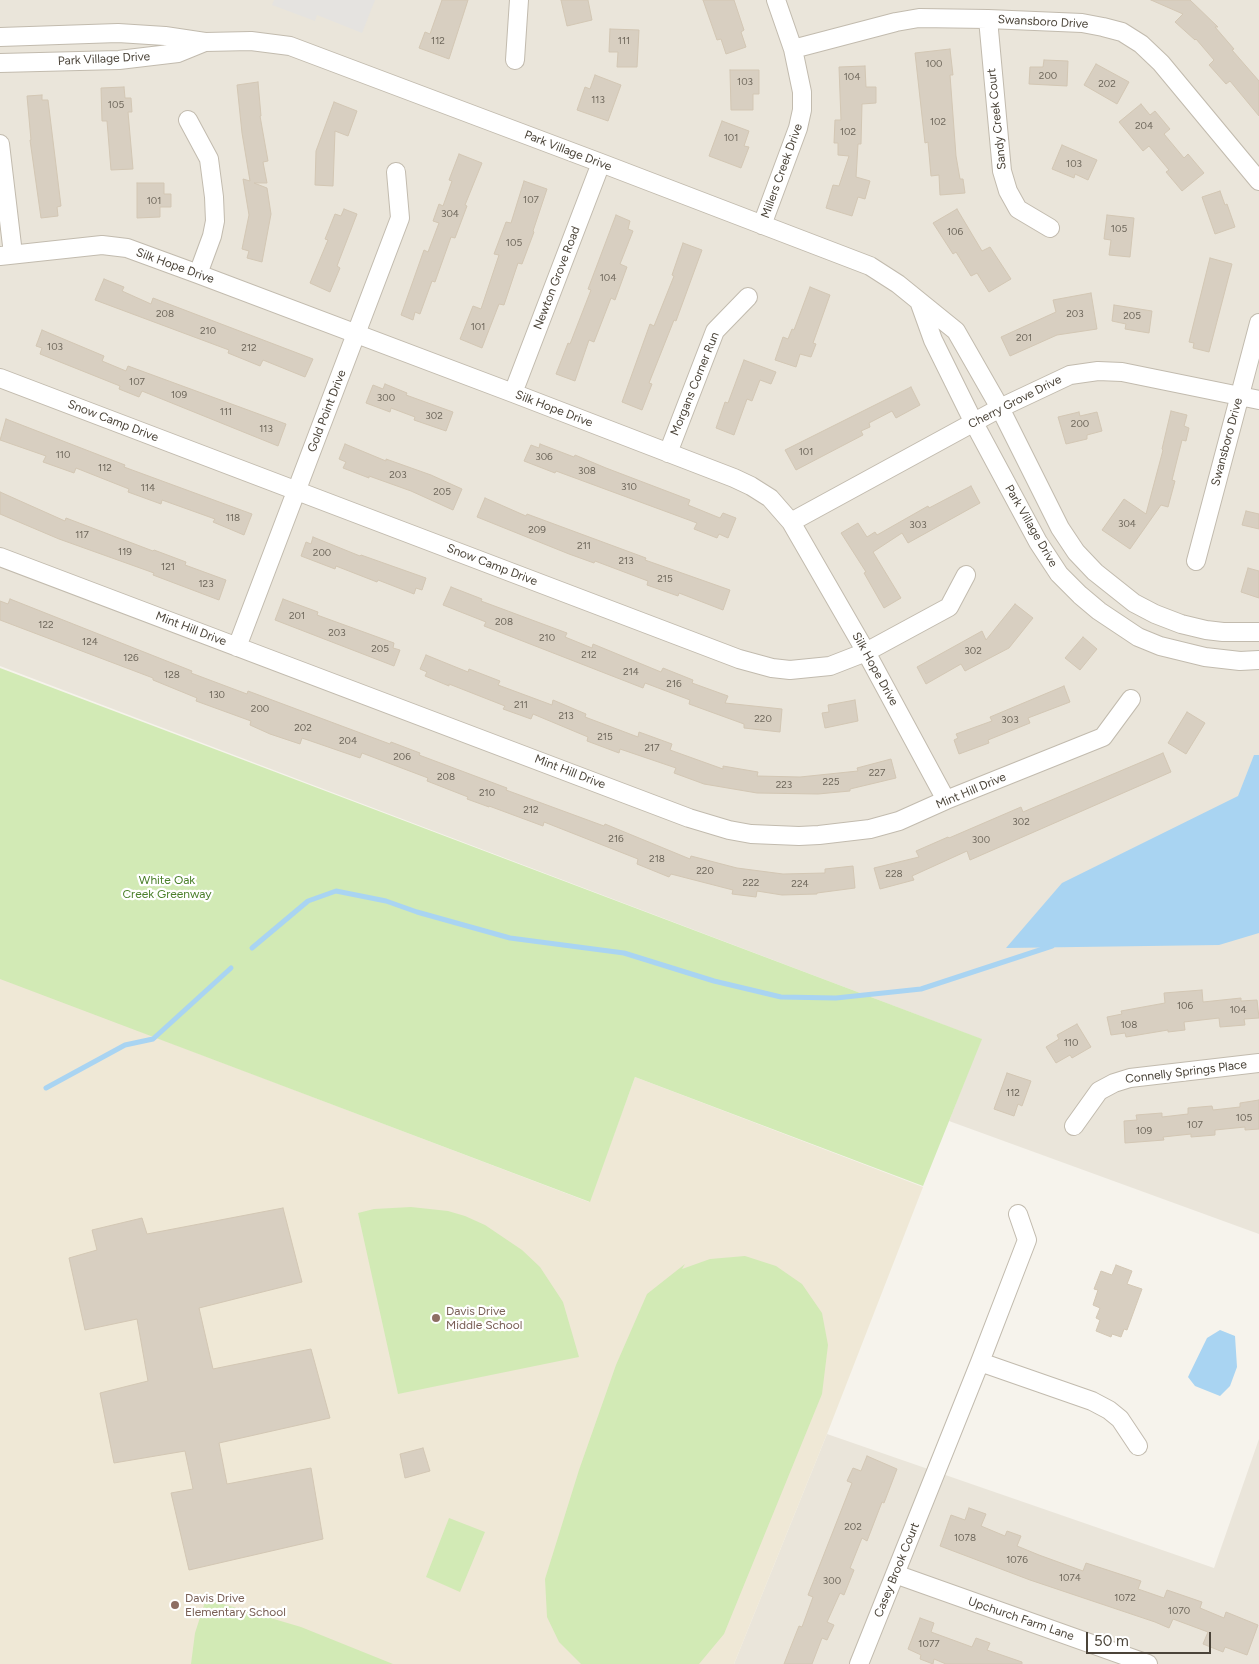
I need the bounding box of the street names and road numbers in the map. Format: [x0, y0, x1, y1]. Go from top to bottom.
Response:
street label: Swansboro Drive [997, 12, 1089, 32]
street label: Park Village Drive [57, 49, 151, 69]
street label: Sandy Creek Court [985, 68, 1009, 170]
street label: Millers Creek Drive [758, 122, 806, 220]
street label: Park Village Drive [522, 128, 614, 174]
street label: Newton Grove Road [531, 224, 583, 332]
street label: Silk Hope Drive [134, 245, 216, 287]
street label: Morgans Corner Run [668, 330, 722, 438]
street label: Gold Point Drive [305, 368, 349, 454]
street label: Cherry Grove Drive [966, 372, 1064, 432]
street label: Silk Hope Drive [513, 388, 595, 430]
street label: Swansboro Drive [1208, 396, 1246, 488]
street label: Snow Camp Drive [66, 397, 160, 445]
street label: Park Village Drive [1002, 482, 1060, 570]
street label: Snow Camp Drive [445, 541, 539, 589]
street label: Mint Hill Drive [153, 609, 229, 649]
street label: Silk Hope Drive [849, 630, 901, 708]
street label: Mint Hill Drive [532, 752, 608, 792]
street label: Mint Hill Drive [934, 770, 1008, 812]
street label: Connelly Springs Place [1124, 1057, 1248, 1087]
street label: Casey Brook Court [871, 1520, 923, 1620]
street label: Upchurch Farm Lane [966, 1594, 1076, 1644]

